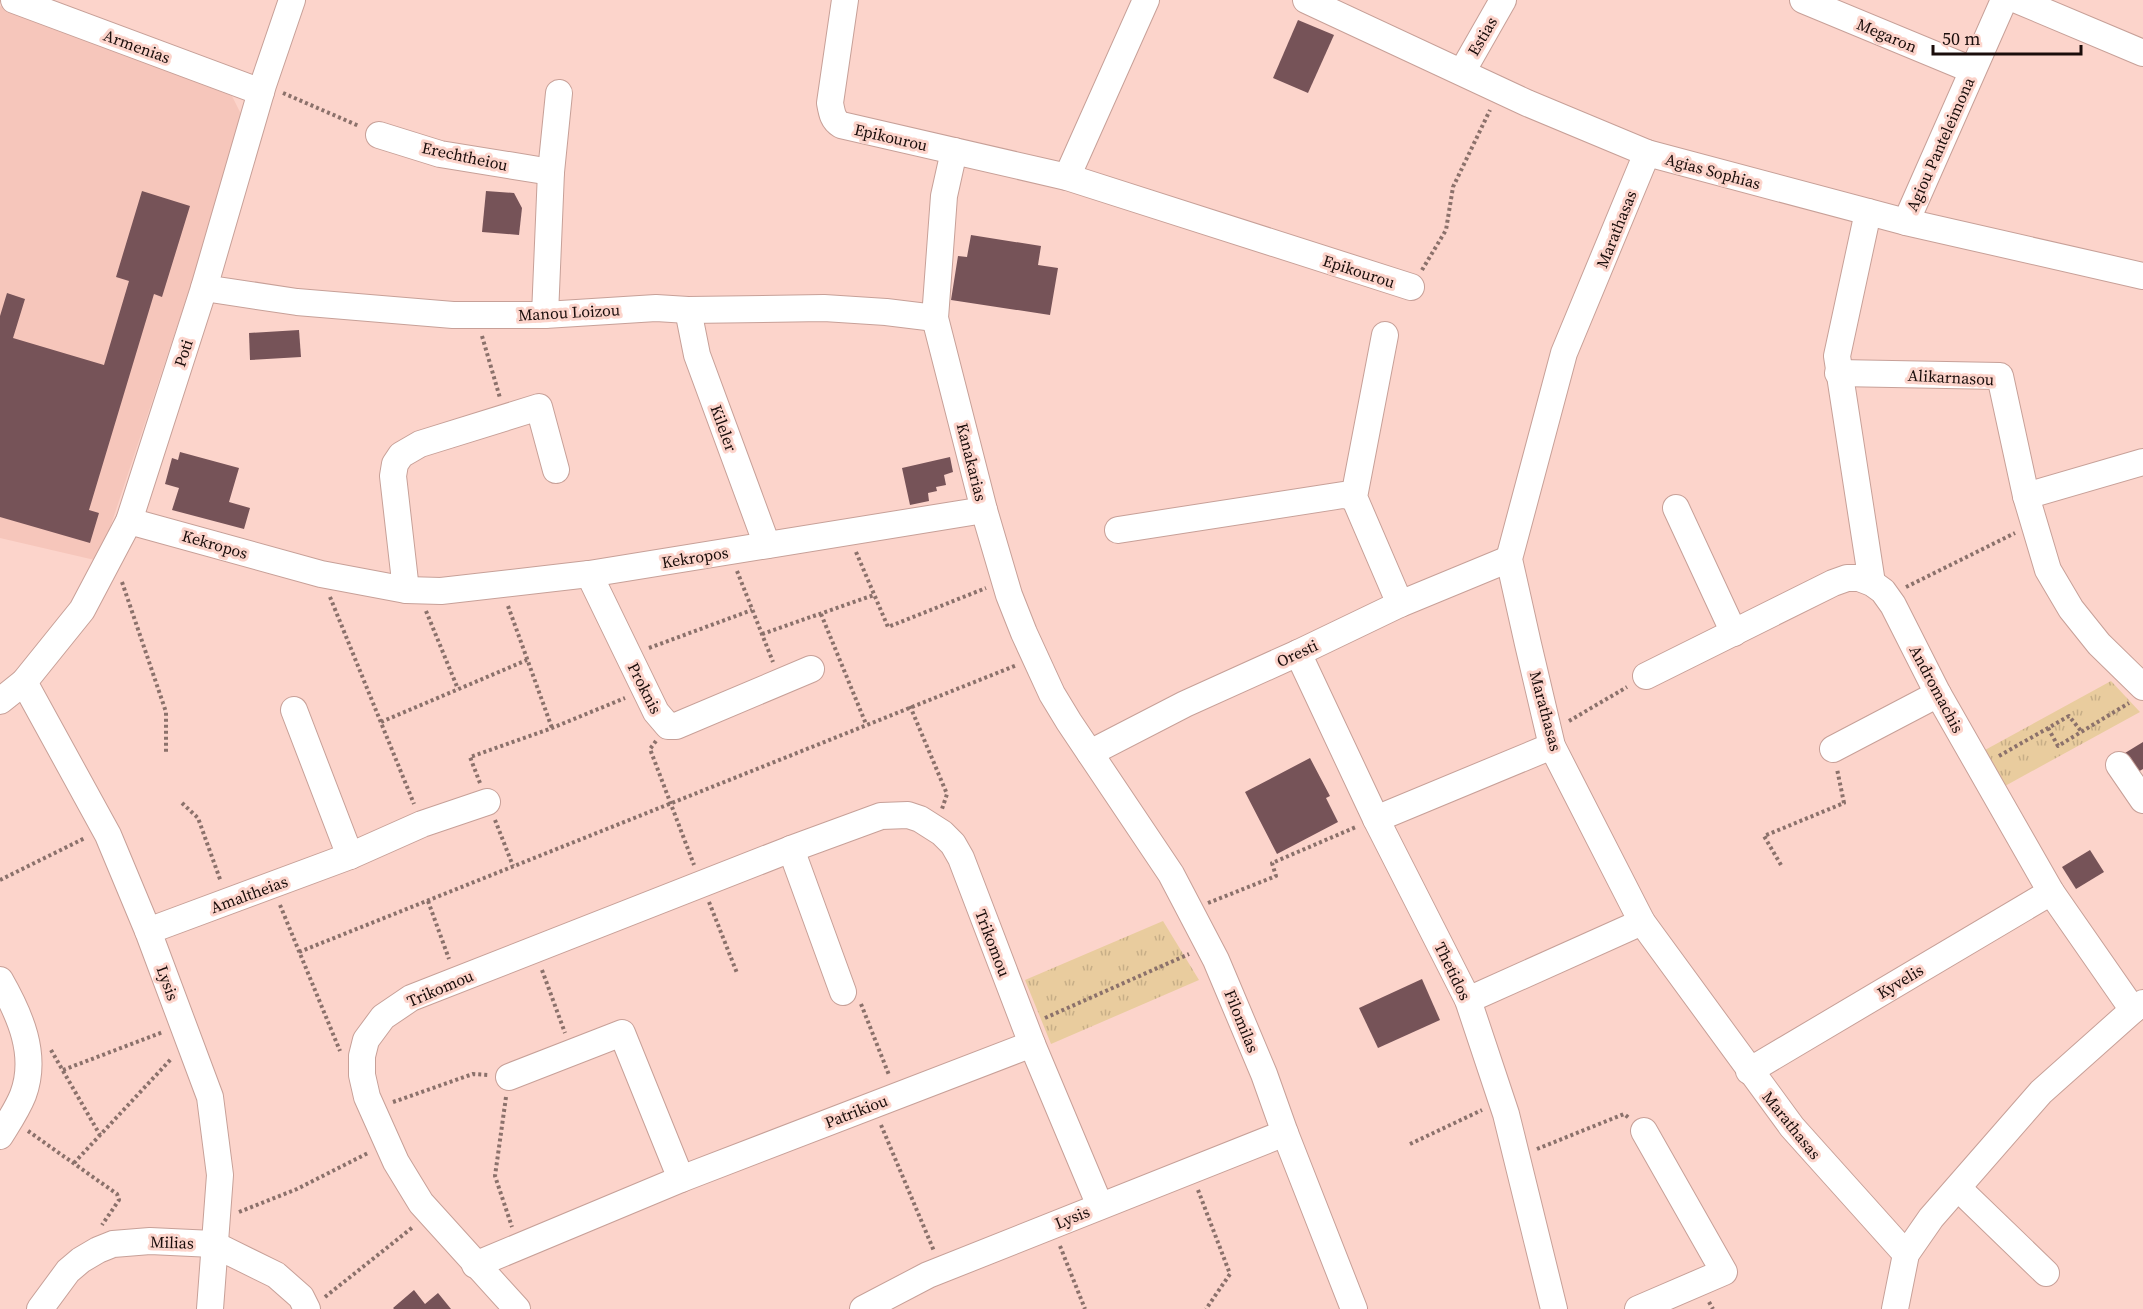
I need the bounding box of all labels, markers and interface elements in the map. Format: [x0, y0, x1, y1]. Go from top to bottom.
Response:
street label: Estias [1462, 12, 1502, 60]
street label: Megaron [1854, 12, 1921, 58]
scale bar [1933, 18, 2082, 56]
street label: Armenias [101, 24, 173, 68]
text: 50 m [1942, 26, 1980, 51]
street label: Agiou Panteleimona [1901, 73, 1980, 214]
street label: Epikourou [852, 118, 930, 156]
street label: Erechtheiou [420, 136, 510, 176]
street label: Agias Sophias [1663, 148, 1763, 194]
street label: Marathasas [1590, 187, 1642, 271]
street label: Epikourou [1320, 249, 1398, 293]
street label: Manou Loizou [518, 298, 620, 326]
street label: Poti [168, 336, 198, 370]
street label: Alikarnasou [1907, 364, 1995, 390]
street label: Kileler [705, 402, 743, 454]
street label: Kanakarias [952, 421, 992, 503]
street label: Kekropos [180, 524, 250, 564]
street label: Kekropos [660, 541, 730, 573]
street label: Oresti [1273, 634, 1321, 672]
street label: Andromachis [1905, 641, 1969, 737]
street label: Proknis [623, 659, 667, 717]
street label: Marathasas [1525, 669, 1567, 753]
street label: Amaltheias [207, 870, 291, 918]
street label: Trikomou [970, 906, 1016, 980]
street label: Thetidos [1429, 938, 1477, 1004]
street label: Kyvelis [1873, 959, 1927, 1003]
street label: Lysis [152, 962, 184, 1004]
street label: Trikomou [403, 964, 477, 1012]
street label: Filomilas [1219, 986, 1265, 1056]
street label: Marathasas [1758, 1086, 1826, 1164]
street label: Patrikiou [821, 1089, 891, 1133]
street label: Lysis [1051, 1200, 1093, 1234]
street label: Milias [150, 1230, 194, 1254]

